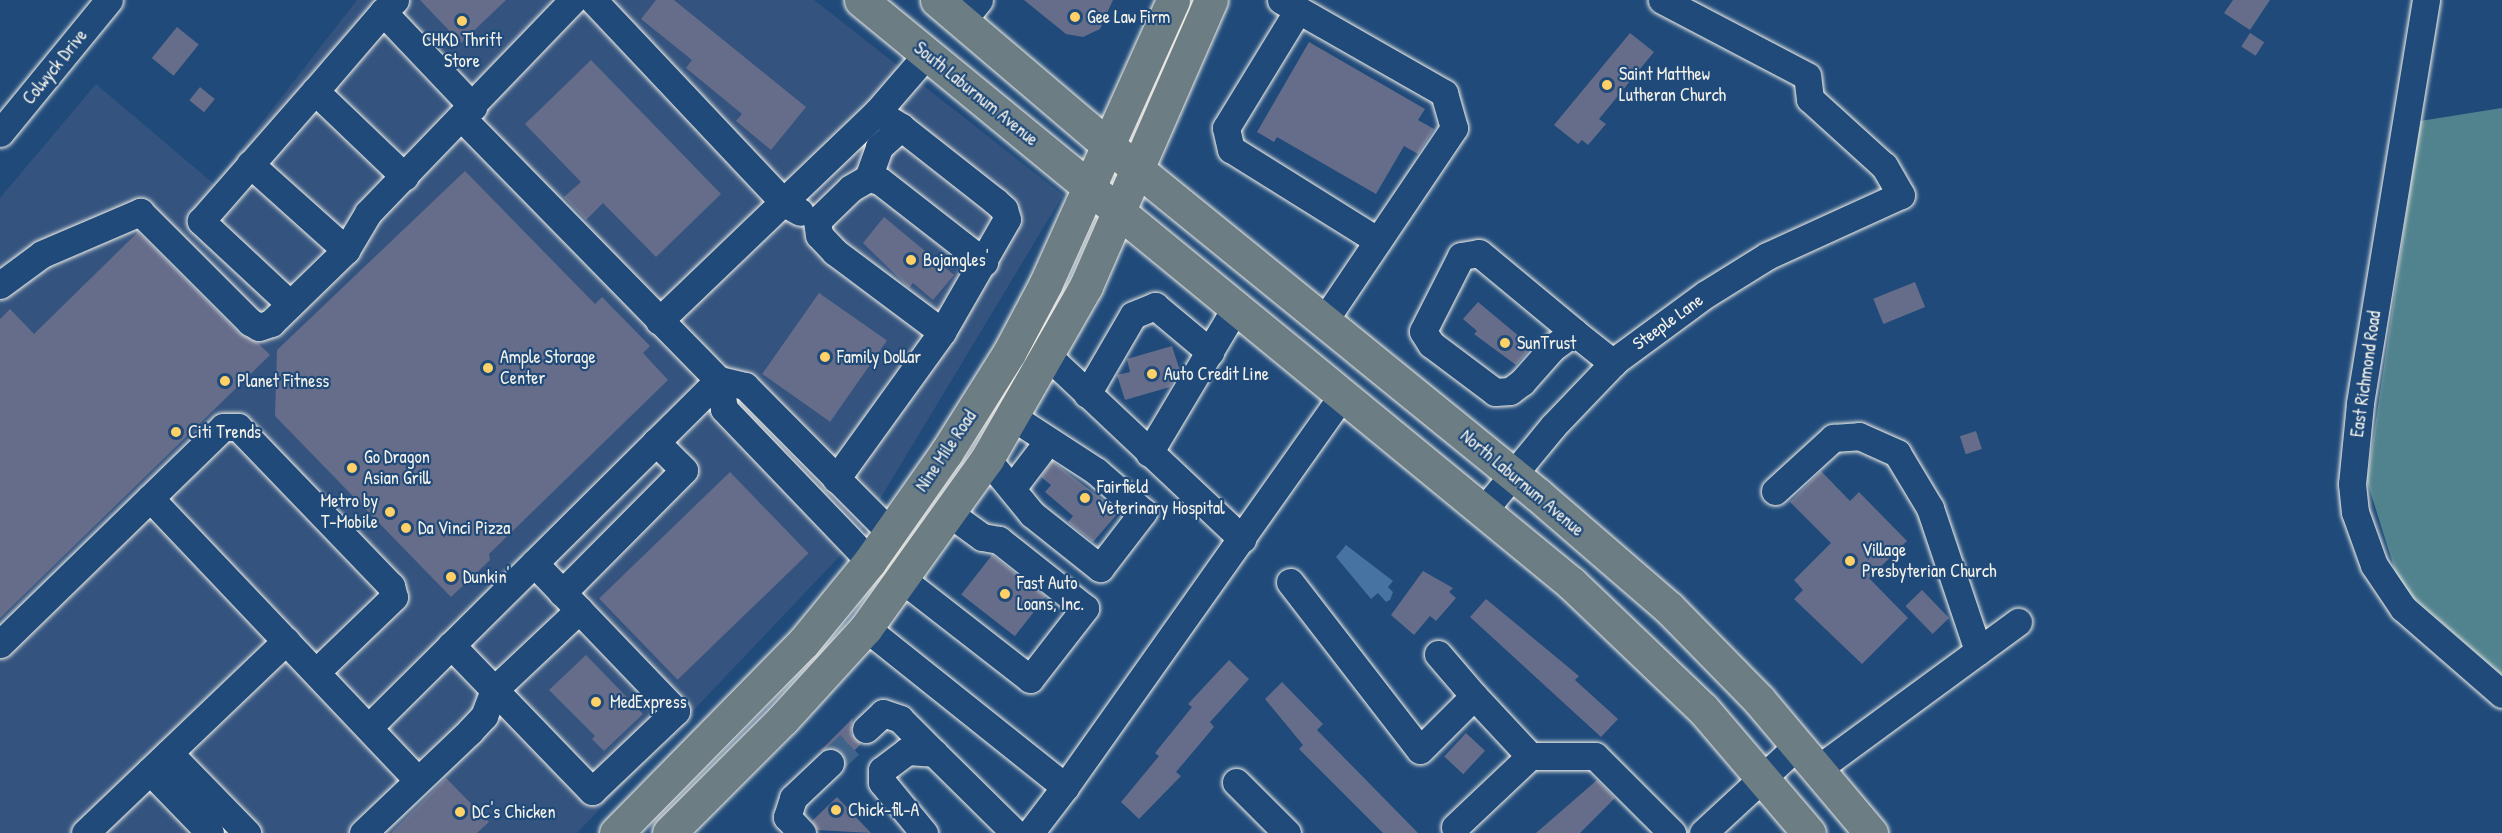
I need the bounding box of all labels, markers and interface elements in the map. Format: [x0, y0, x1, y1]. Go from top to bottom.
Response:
place label: Gee Law Firm [1087, 6, 1170, 28]
marker: Gee Law Firm [1068, 10, 1082, 24]
marker: CHKD Thrift Store [455, 14, 469, 28]
street label: Colwyck Drive [18, 25, 92, 109]
place label: CHKD Thrift Store [422, 30, 502, 72]
street label: South Laburnum Avenue [910, 37, 1042, 151]
place label: Saint Matthew Lutheran Church [1619, 64, 1726, 106]
marker: Saint Matthew Lutheran Church [1600, 78, 1614, 92]
place label: Bojangles' [923, 249, 989, 271]
marker: Bojangles' [904, 253, 918, 267]
street label: Steeple Lane [1629, 289, 1707, 355]
street label: East Richmond Road [2346, 309, 2386, 439]
place label: SunTrust [1517, 332, 1576, 354]
marker: SunTrust [1498, 336, 1512, 350]
place label: Family Dollar [837, 346, 921, 368]
place label: Ample Storage Center [500, 347, 596, 389]
marker: Family Dollar [818, 350, 832, 364]
marker: Ample Storage Center [481, 361, 495, 375]
place label: Auto Credit Line [1164, 363, 1269, 385]
marker: Auto Credit Line [1145, 367, 1159, 381]
place label: Planet Fitness [237, 370, 329, 392]
marker: Planet Fitness [218, 374, 232, 388]
street label: Nine Mile Road [911, 406, 981, 496]
place label: Citi Trends [188, 421, 261, 443]
marker: Citi Trends [169, 425, 183, 439]
street label: North Laburnum Avenue [1456, 425, 1588, 541]
place label: Go Dragon Asian Grill [364, 447, 430, 490]
marker: Go Dragon Asian Grill [345, 461, 359, 475]
place label: Fairfield Veterinary Hospital [1097, 477, 1225, 520]
place label: Metro by T-Mobile [321, 491, 378, 534]
marker: Fairfield Veterinary Hospital [1078, 491, 1092, 505]
marker: Metro by T-Mobile [383, 505, 397, 519]
place label: Da Vinci Pizza [418, 517, 510, 539]
marker: Da Vinci Pizza [399, 521, 413, 535]
place label: Village Presbyterian Church [1862, 540, 1996, 582]
marker: Village Presbyterian Church [1843, 554, 1857, 568]
place label: Dunkin' [463, 566, 509, 588]
marker: Dunkin' [444, 570, 458, 584]
place label: Fast Auto Loans, Inc. [1017, 573, 1084, 616]
marker: Fast Auto Loans, Inc. [998, 587, 1012, 601]
place label: MedExpress [610, 691, 687, 713]
marker: MedExpress [587, 693, 605, 711]
place label: Chick-fil-A [848, 799, 919, 821]
place label: DC's Chicken [472, 801, 556, 823]
marker: Chick-fil-A [829, 803, 843, 817]
marker: DC's Chicken [453, 805, 467, 819]

